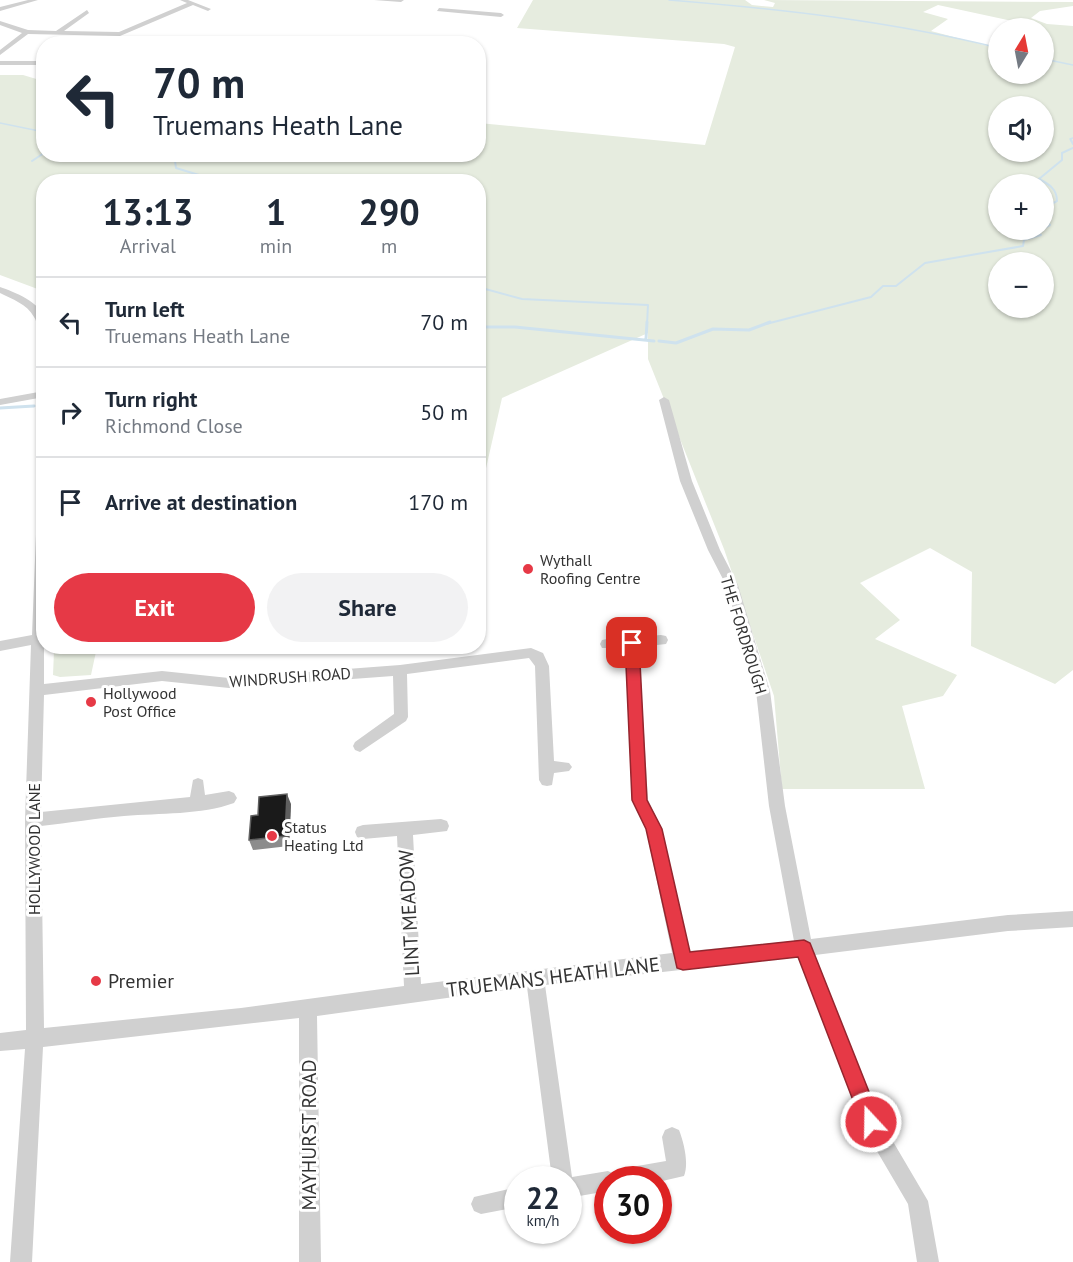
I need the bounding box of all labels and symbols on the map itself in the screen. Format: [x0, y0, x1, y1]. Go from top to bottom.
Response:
north arrow [988, 18, 1054, 84]
place label: Wythall Roofing Centre [540, 550, 641, 588]
marker: Wythall Roofing Centre [521, 562, 535, 576]
street label: THE FORDROUGH [717, 574, 771, 696]
pin [606, 617, 657, 668]
street label: WINDRUSH ROAD [229, 663, 351, 691]
place label: Hollywood Post Office [103, 683, 177, 721]
marker: Hollywood Post Office [84, 695, 98, 709]
street label: HOLLYWOOD LANE [24, 783, 44, 915]
place label: Status Heating Ltd [284, 817, 364, 855]
marker: Status Heating Ltd [265, 829, 279, 843]
street label: LINT MEADOW [393, 849, 425, 977]
street label: TRUEMANS HEATH LANE [445, 951, 661, 1003]
place label: Premier [108, 968, 174, 994]
marker: Premier [89, 974, 103, 988]
street label: MAYHURST ROAD [296, 1060, 322, 1210]
position arrow [839, 1090, 903, 1154]
speed limit sign: 30 [594, 1166, 672, 1244]

